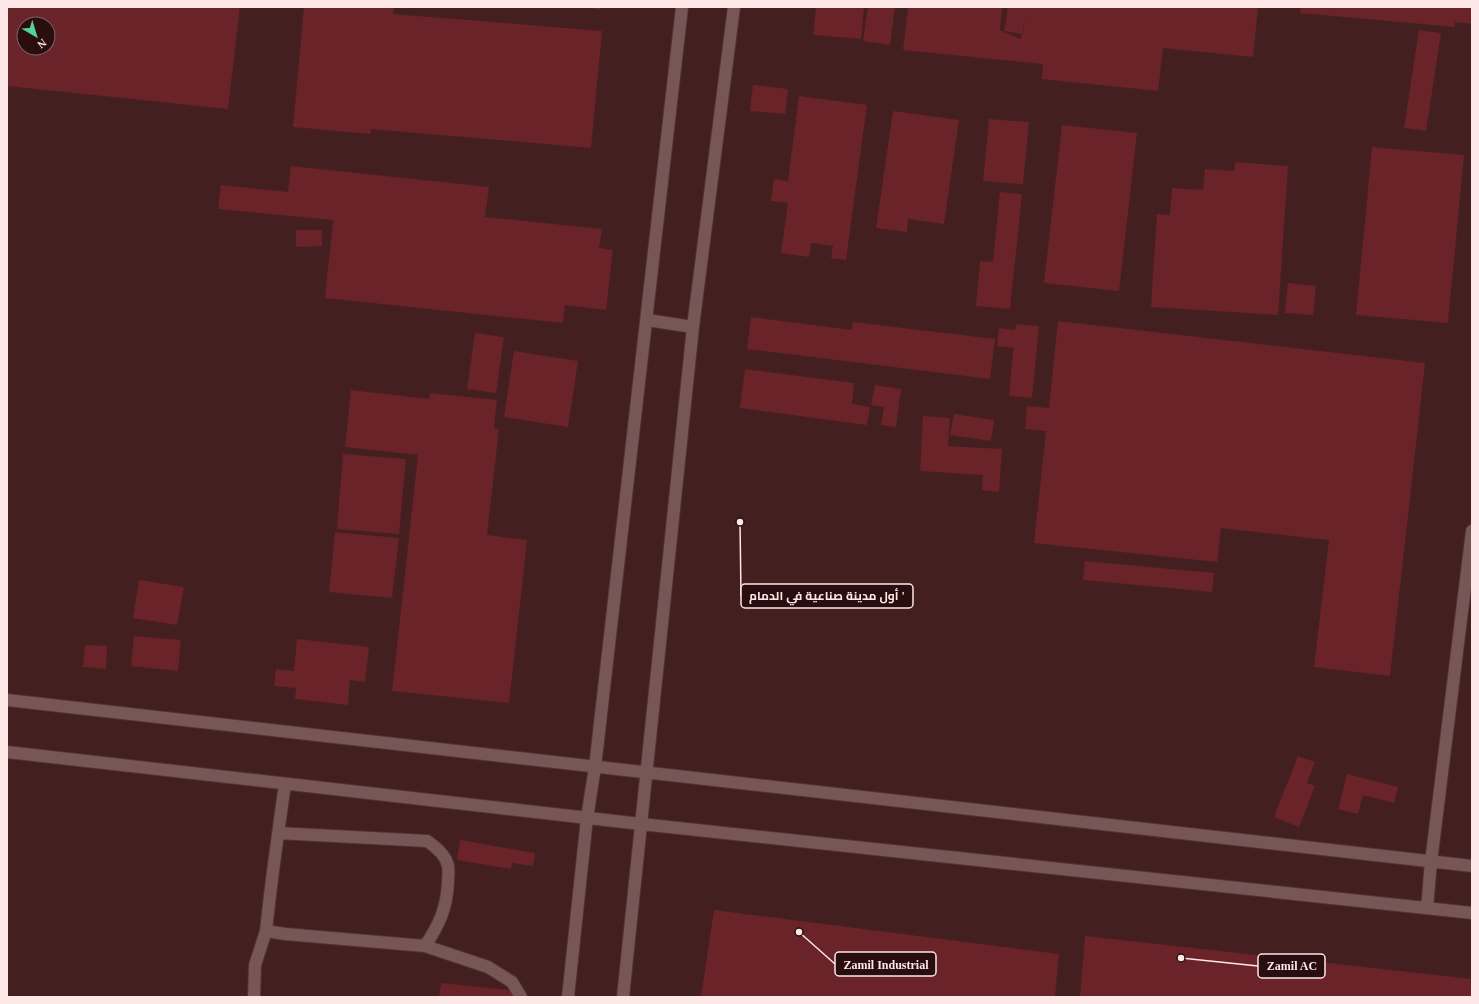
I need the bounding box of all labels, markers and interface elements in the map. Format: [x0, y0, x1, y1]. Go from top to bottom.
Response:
north arrow [16, 16, 56, 56]
text: N [35, 37, 49, 51]
callout: أول مدينة صناعية في الدمام ' [741, 584, 913, 608]
text: أول مدينة صناعية في الدمام ' [749, 588, 905, 606]
callout: Zamil Industrial [835, 952, 936, 976]
callout: Zamil AC [1258, 954, 1325, 978]
text: Zamil Industrial [843, 958, 929, 972]
text: Zamil AC [1267, 959, 1317, 973]

